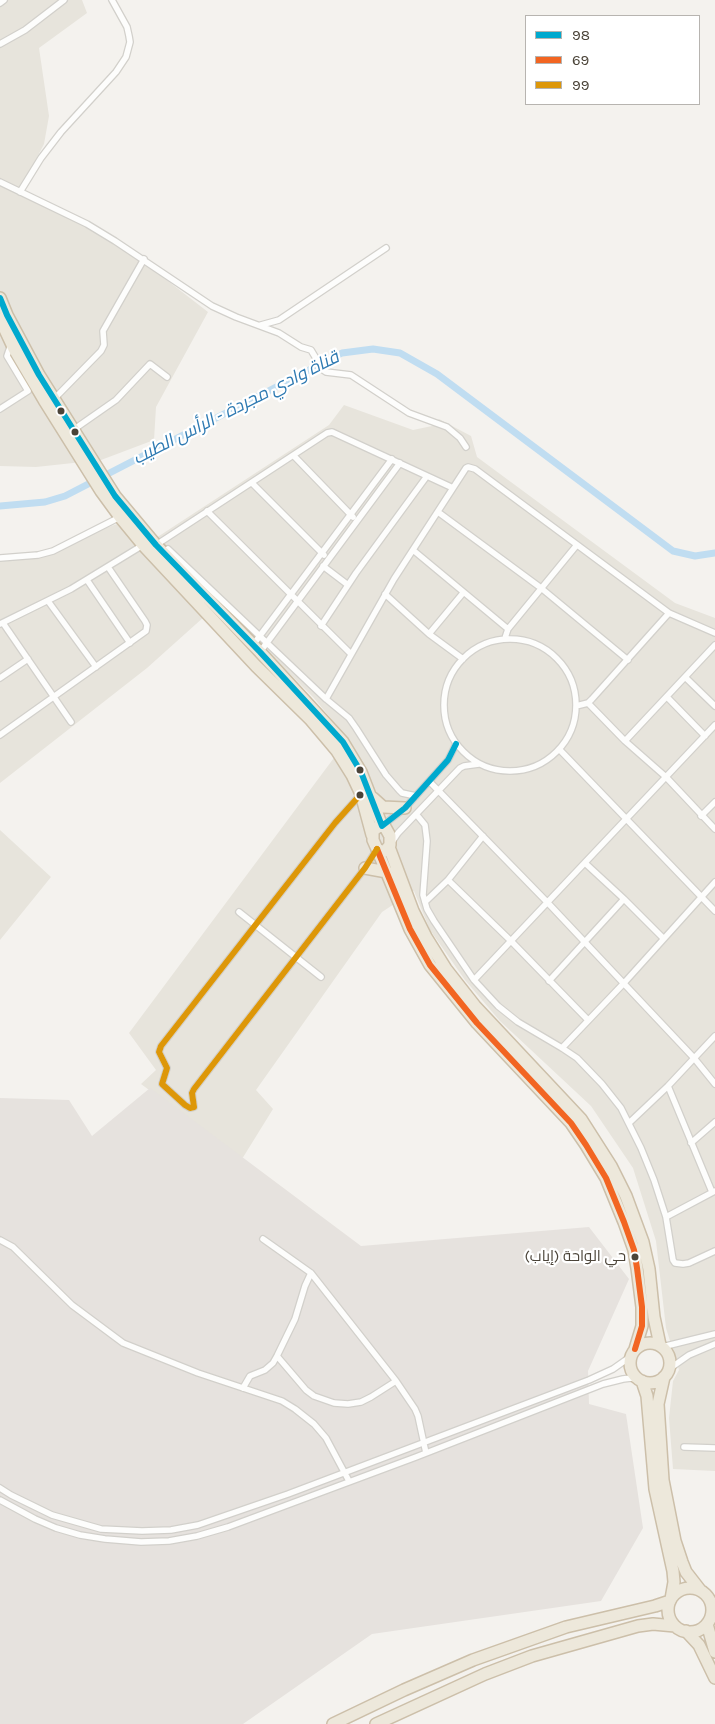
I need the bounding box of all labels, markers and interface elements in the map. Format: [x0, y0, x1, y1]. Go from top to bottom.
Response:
legend [525, 15, 700, 105]
text: 98 [572, 26, 590, 44]
text: 69 [572, 51, 589, 69]
text: 99 [572, 76, 589, 94]
water label: قناة وادي مجردة - الرأس الطيب [129, 346, 343, 470]
unlabelled marker [56, 406, 66, 416]
unlabelled marker [70, 427, 80, 437]
unlabelled marker [355, 765, 365, 775]
unlabelled marker [355, 790, 365, 800]
place label: حي الواحة (إياب) [524, 1248, 626, 1266]
marker: حي الواحة (إياب) [630, 1252, 640, 1262]

